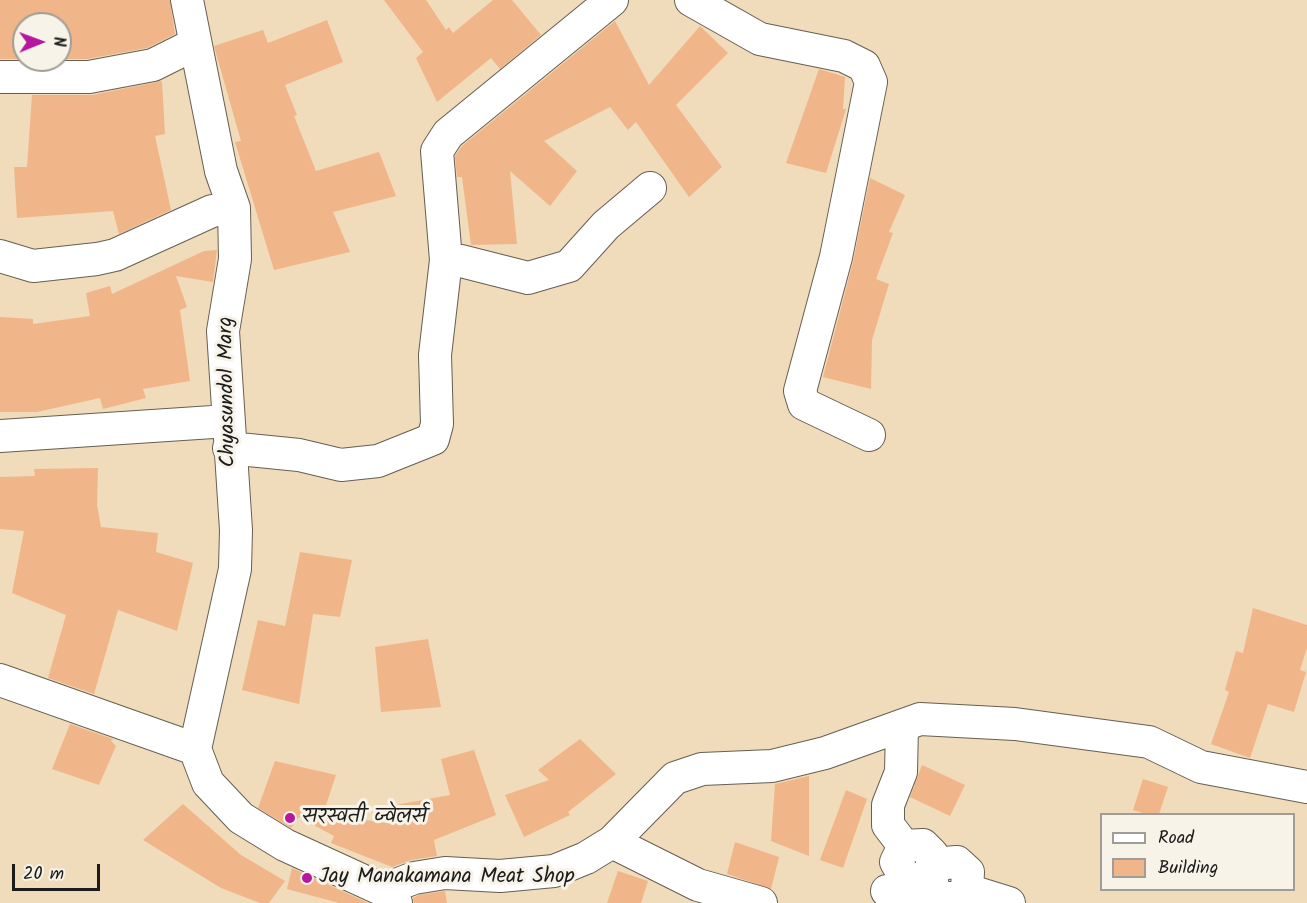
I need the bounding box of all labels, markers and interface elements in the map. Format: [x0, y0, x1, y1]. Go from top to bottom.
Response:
north arrow [12, 12, 72, 72]
text: N [46, 36, 71, 47]
street label: Chyasundol Marg [215, 316, 243, 468]
place label: सरस्वती ज्वेलर्स [302, 805, 427, 831]
marker: सरस्वती ज्वेलर्स [283, 811, 297, 825]
legend [1100, 813, 1295, 891]
text: Road [1158, 824, 1194, 853]
scale bar [15, 852, 104, 890]
text: Building [1158, 854, 1218, 883]
text: 20 m [23, 860, 64, 889]
place label: Jay Manakamana Meat Shop [319, 865, 575, 891]
marker: Jay Manakamana Meat Shop [300, 871, 314, 885]

